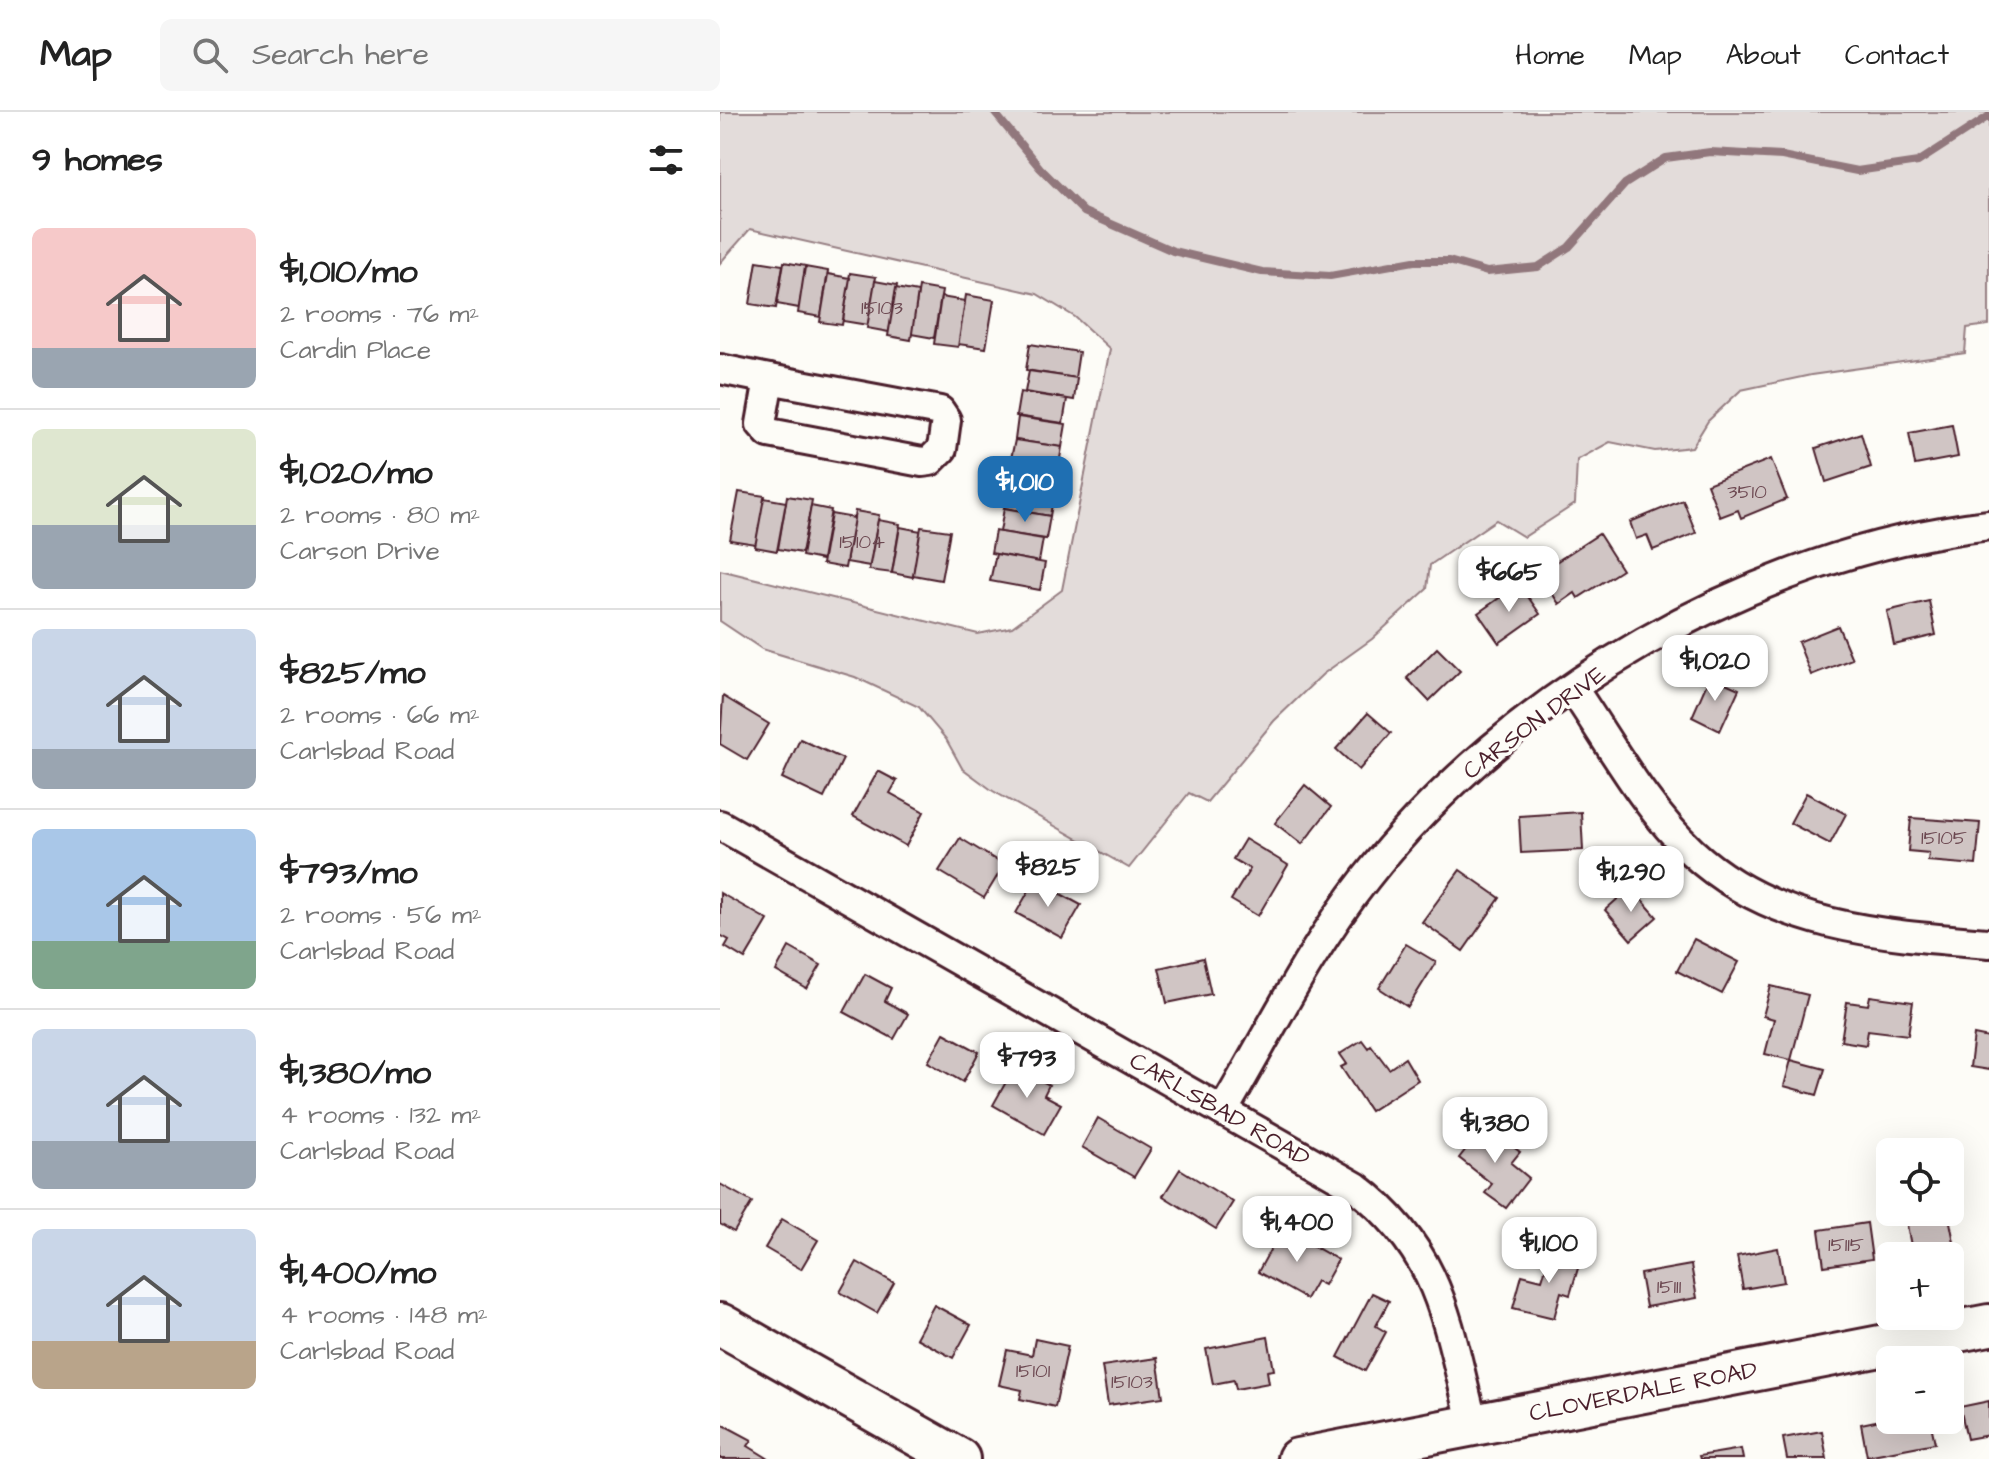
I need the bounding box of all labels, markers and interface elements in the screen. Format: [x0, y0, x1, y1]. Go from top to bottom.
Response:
search box [160, 19, 720, 91]
text: Map [40, 29, 112, 81]
icon: search [188, 33, 232, 77]
text: Search here [252, 34, 429, 76]
text: Home [1515, 36, 1585, 75]
text: Map [1629, 36, 1682, 75]
text: About [1726, 36, 1801, 75]
text: Contact [1845, 36, 1949, 75]
text: 9 homes [32, 136, 163, 184]
icon: filters [644, 138, 688, 182]
text: $1,010/mo [280, 248, 418, 296]
icon: home [96, 260, 192, 356]
house number: 15103 [861, 294, 903, 322]
text: 2 rooms · 76 m² [280, 296, 479, 332]
text: Cardin Place [280, 332, 431, 368]
text: $1,020/mo [280, 449, 433, 497]
pin: $1,010 [960, 456, 1090, 524]
icon: home [96, 461, 192, 557]
text: $1,010 [996, 464, 1054, 500]
house number: 3510 [1727, 478, 1767, 506]
text: 2 rooms · 80 m² [280, 497, 480, 533]
house number: 15104 [839, 528, 885, 556]
text: Carson Drive [280, 533, 440, 569]
pin: $665 [1462, 546, 1556, 614]
text: $665 [1476, 554, 1542, 590]
pin: $1,020 [1650, 635, 1780, 703]
text: $1,020 [1680, 643, 1750, 679]
text: $825/mo [280, 649, 426, 697]
street label: CARSON DRIVE [1456, 658, 1613, 788]
icon: home [96, 661, 192, 757]
text: 2 rooms · 66 m² [280, 697, 480, 733]
text: Carlsbad Road [280, 733, 454, 769]
house number: 15105 [1921, 824, 1967, 852]
pin: $825 [1001, 841, 1095, 909]
pin: $1,290 [1566, 846, 1696, 914]
text: $793/mo [280, 849, 418, 897]
text: $825 [1016, 849, 1080, 885]
text: $1,290 [1597, 854, 1665, 890]
icon: home [96, 861, 192, 957]
text: 2 rooms · 56 m² [280, 897, 482, 933]
text: Carlsbad Road [280, 933, 454, 969]
pin: $793 [980, 1032, 1074, 1100]
text: $793 [998, 1040, 1056, 1076]
street label: CARLSBAD ROAD [1123, 1044, 1316, 1175]
text: $1,380/mo [280, 1049, 431, 1097]
icon: home [96, 1061, 192, 1157]
text: 4 rooms · 132 m² [280, 1097, 481, 1133]
pin: $1,380 [1430, 1097, 1560, 1165]
text: $1,380 [1461, 1105, 1529, 1141]
text: Carlsbad Road [280, 1133, 454, 1169]
map controls [1876, 1138, 1964, 1434]
button: locate [1876, 1138, 1964, 1226]
pin: $1,400 [1232, 1196, 1362, 1264]
text: $1,400 [1261, 1204, 1333, 1240]
pin: $1,100 [1484, 1217, 1614, 1285]
text: $1,100 [1520, 1225, 1578, 1261]
house number: 15115 [1828, 1231, 1864, 1259]
button: + [1876, 1242, 1964, 1330]
text: $1,400/mo [280, 1249, 436, 1297]
icon: home [96, 1261, 192, 1357]
house number: 15111 [1657, 1273, 1682, 1301]
text: 4 rooms · 148 m² [280, 1297, 488, 1333]
text: Carlsbad Road [280, 1333, 454, 1369]
button: − [1876, 1346, 1964, 1434]
street label: CLOVERDALE ROAD [1526, 1353, 1760, 1431]
house number: 15101 [1016, 1357, 1051, 1385]
house number: 15103 [1111, 1368, 1153, 1396]

